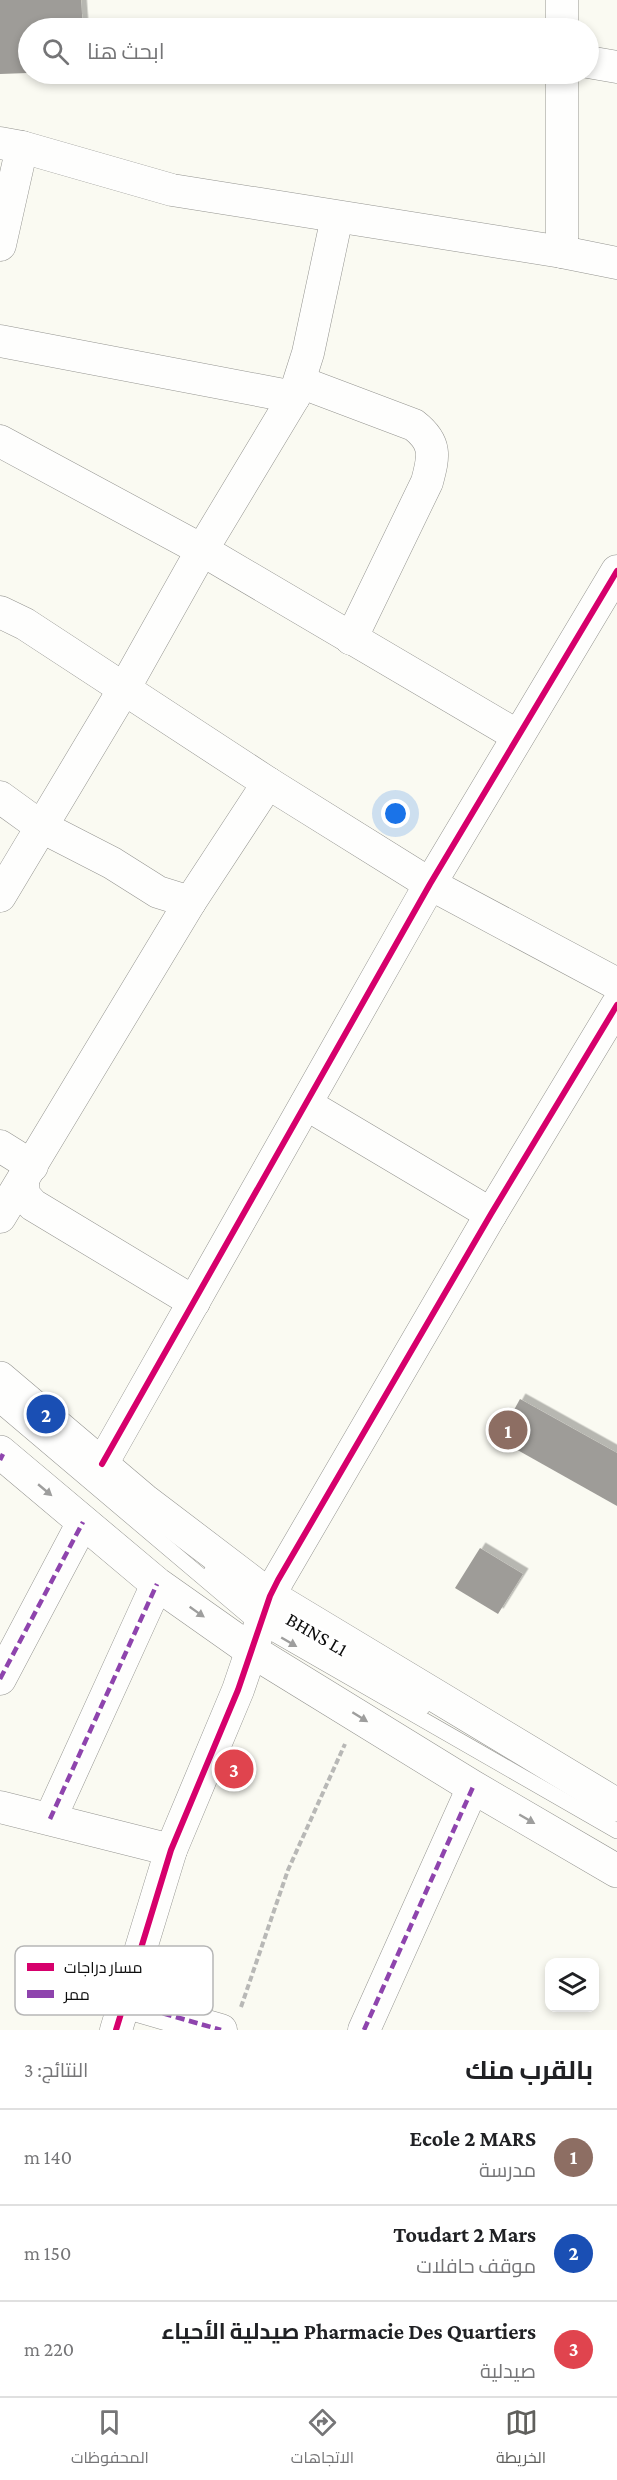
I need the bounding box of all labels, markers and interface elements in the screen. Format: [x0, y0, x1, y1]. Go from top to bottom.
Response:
search box [18, 18, 599, 84]
icon: search [39, 35, 72, 68]
text: ابحث هنا [87, 39, 165, 64]
your location [381, 799, 410, 828]
pin: 2 [26, 1392, 66, 1436]
pin: 1 [488, 1408, 528, 1452]
one-way arrow [37, 1483, 53, 1496]
one-way arrow [188, 1606, 204, 1618]
street label: BHNS L1 [283, 1608, 351, 1660]
one-way arrow [280, 1637, 297, 1647]
one-way arrow [352, 1712, 368, 1723]
pin: 3 [214, 1746, 254, 1792]
one-way arrow [519, 1813, 535, 1824]
legend [15, 1946, 213, 2015]
map controls [545, 1958, 599, 2012]
button: layers [545, 1958, 599, 2012]
text: مسار دراجات [64, 1959, 142, 1977]
text: ممر [63, 1986, 90, 2004]
text: بالقرب منك [465, 2056, 593, 2085]
text: النتائج: 3 [24, 2059, 88, 2081]
text: Ecole 2 MARS [410, 2126, 536, 2151]
text: 140 m [24, 2146, 72, 2168]
text: 1 [570, 2146, 577, 2168]
text: مدرسة [479, 2159, 536, 2181]
text: Toudart 2 Mars [393, 2222, 536, 2247]
text: 150 m [24, 2242, 71, 2264]
text: 2 [568, 2242, 579, 2264]
text: موقف حافلات [416, 2255, 536, 2277]
text: Pharmacie Des Quartiers صيدلية الأحياء [161, 2319, 536, 2344]
text: 220 m [24, 2338, 74, 2360]
text: 3 [569, 2338, 578, 2360]
text: صيدلية [480, 2360, 536, 2382]
tab: المحفوظات [71, 2406, 149, 2472]
tab: الاتجاهات [291, 2406, 354, 2472]
tab: الخريطة [496, 2406, 546, 2472]

